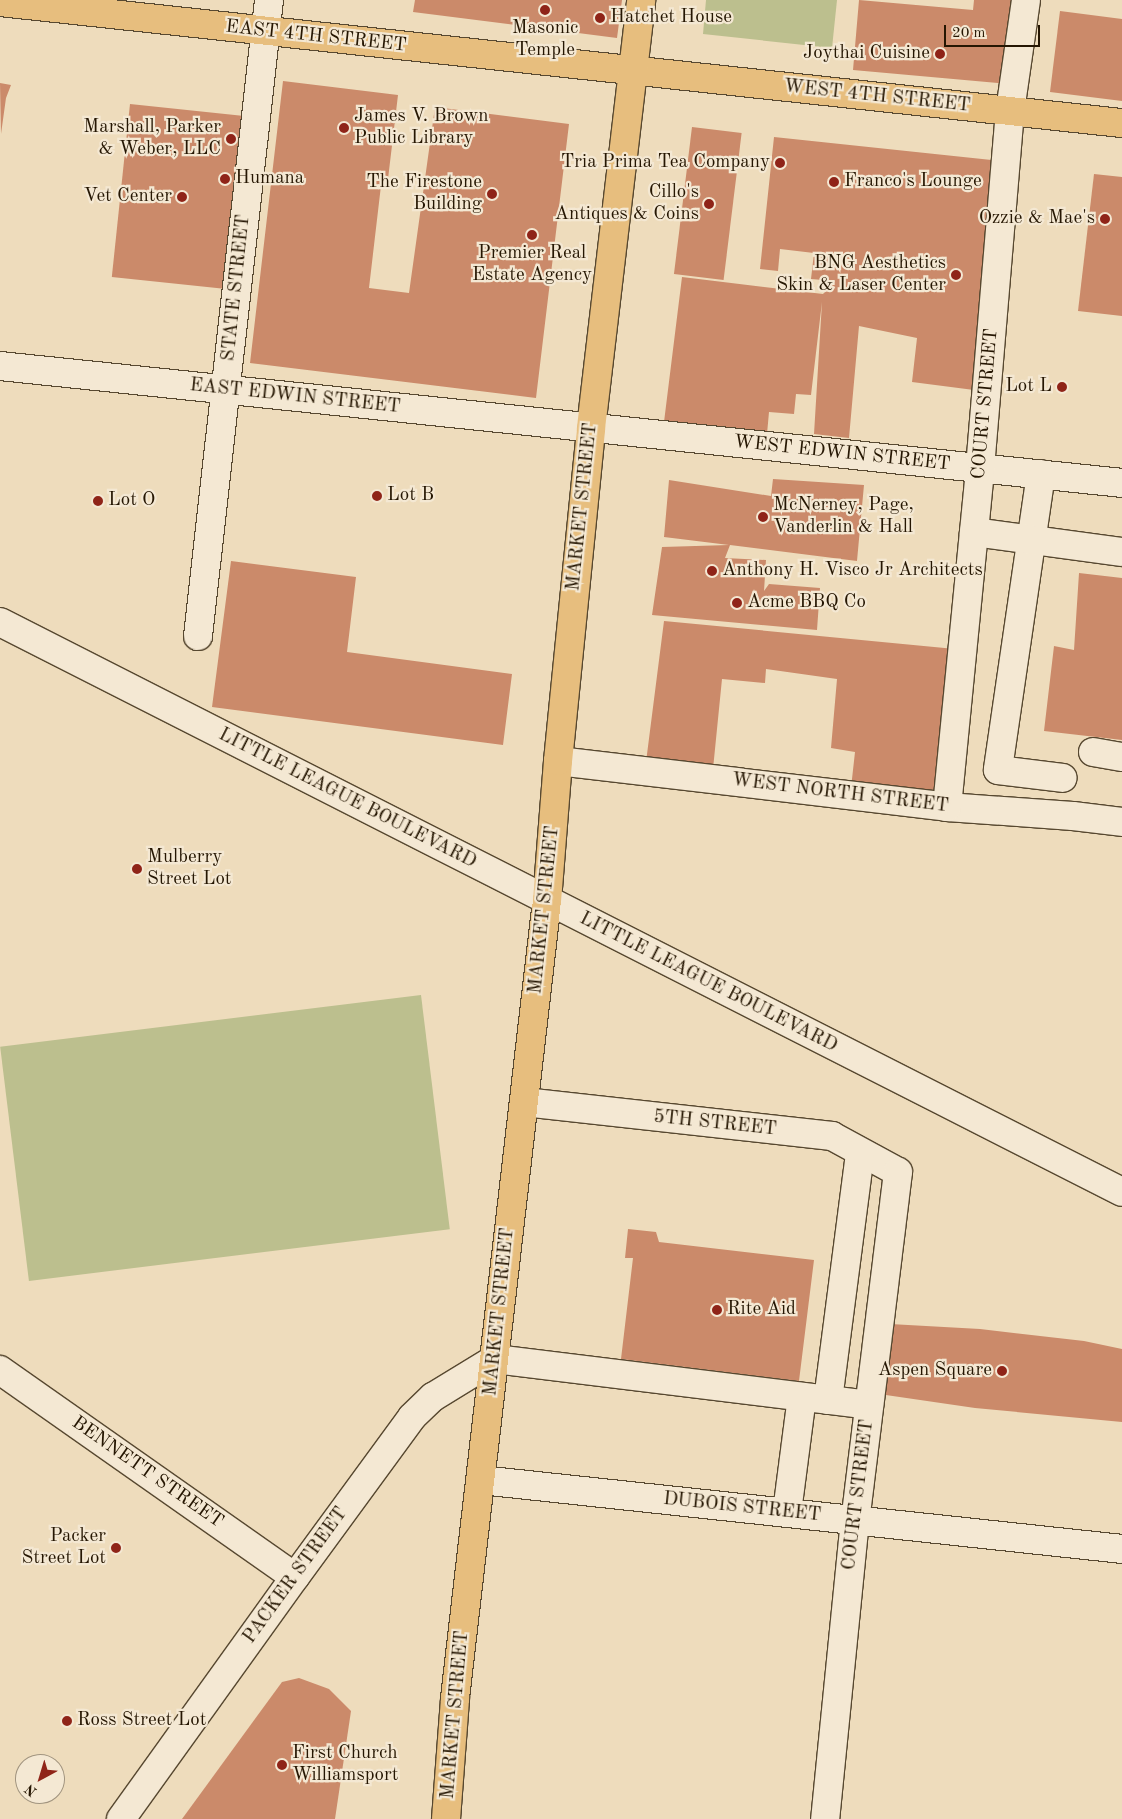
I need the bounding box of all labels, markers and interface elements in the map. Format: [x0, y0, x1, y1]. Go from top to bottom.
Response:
marker: Masonic Temple [539, 4, 551, 16]
place label: Hatchet House [610, 7, 732, 29]
marker: Hatchet House [594, 12, 606, 24]
scale bar [947, 15, 1043, 47]
street label: EAST 4TH STREET [224, 16, 408, 58]
place label: Masonic Temple [512, 18, 578, 62]
text: 20 m [952, 26, 986, 41]
place label: Joythai Cuisine [803, 43, 930, 65]
marker: Joythai Cuisine [934, 48, 946, 60]
street label: WEST 4TH STREET [782, 76, 972, 118]
place label: James V. Brown Public Library [354, 106, 488, 150]
place label: Marshall, Parker & Weber, LLC [83, 117, 221, 161]
marker: James V. Brown Public Library [338, 122, 350, 134]
marker: Marshall, Parker & Weber, LLC [225, 133, 237, 145]
place label: Tria Prima Tea Company [561, 152, 770, 174]
marker: Tria Prima Tea Company [774, 157, 786, 169]
place label: Humana [235, 168, 304, 190]
place label: Franco's Lounge [844, 171, 982, 193]
place label: The Firestone Building [366, 172, 482, 216]
marker: Humana [219, 173, 231, 185]
marker: Franco's Lounge [828, 176, 840, 188]
place label: Cillo's Antiques & Coins [554, 182, 699, 226]
place label: Vet Center [84, 186, 172, 208]
marker: The Firestone Building [486, 188, 498, 200]
marker: Vet Center [176, 191, 188, 203]
marker: Cillo's Antiques & Coins [703, 198, 715, 210]
place label: Ozzie & Mae's [979, 208, 1095, 230]
marker: Ozzie & Mae's [1099, 213, 1111, 225]
street label: STATE STREET [218, 214, 256, 362]
marker: Premier Real Estate Agency [526, 229, 538, 241]
place label: Premier Real Estate Agency [472, 243, 592, 287]
place label: BNG Aesthetics Skin & Laser Center [776, 253, 946, 297]
marker: BNG Aesthetics Skin & Laser Center [950, 269, 962, 281]
street label: COURT STREET [968, 328, 1004, 480]
street label: EAST EDWIN STREET [188, 375, 402, 419]
place label: Lot L [1005, 376, 1052, 398]
marker: Lot L [1056, 381, 1068, 393]
street label: MARKET STREET [563, 422, 603, 592]
street label: WEST EDWIN STREET [733, 431, 951, 477]
place label: Lot B [387, 485, 434, 507]
place label: Lot O [108, 490, 155, 512]
marker: Lot B [371, 490, 383, 502]
marker: Lot O [92, 495, 104, 507]
place label: McNerney, Page, Vanderlin & Hall [773, 495, 914, 539]
marker: McNerney, Page, Vanderlin & Hall [757, 511, 769, 523]
place label: Anthony H. Visco Jr Architects [722, 560, 983, 582]
marker: Anthony H. Visco Jr Architects [706, 565, 718, 577]
place label: Acme BBQ Co [747, 592, 866, 614]
marker: Acme BBQ Co [731, 597, 743, 609]
street label: LITTLE LEAGUE BOULEVARD [214, 724, 480, 874]
street label: WEST NORTH STREET [730, 769, 950, 819]
street label: MARKET STREET [525, 825, 565, 995]
place label: Mulberry Street Lot [147, 847, 231, 891]
marker: Mulberry Street Lot [131, 863, 143, 875]
street label: LITTLE LEAGUE BOULEVARD [575, 908, 841, 1058]
street label: 5TH STREET [652, 1106, 778, 1142]
street label: MARKET STREET [480, 1227, 520, 1397]
place label: Rite Aid [727, 1299, 796, 1321]
marker: Rite Aid [711, 1304, 723, 1316]
place label: Aspen Square [878, 1360, 992, 1382]
marker: Aspen Square [996, 1365, 1008, 1377]
street label: BENNETT STREET [67, 1412, 227, 1534]
street label: COURT STREET [838, 1418, 880, 1572]
street label: DUBOIS STREET [662, 1488, 822, 1528]
street label: PACKER STREET [239, 1503, 353, 1649]
place label: Packer Street Lot [22, 1526, 106, 1570]
marker: Packer Street Lot [110, 1542, 122, 1554]
street label: MARKET STREET [437, 1630, 475, 1800]
place label: Ross Street Lot [77, 1710, 206, 1732]
marker: Ross Street Lot [61, 1715, 73, 1727]
place label: First Church Williamsport [292, 1743, 398, 1787]
north arrow [15, 1754, 65, 1804]
marker: First Church Williamsport [276, 1759, 288, 1771]
text: N [23, 1781, 40, 1799]

